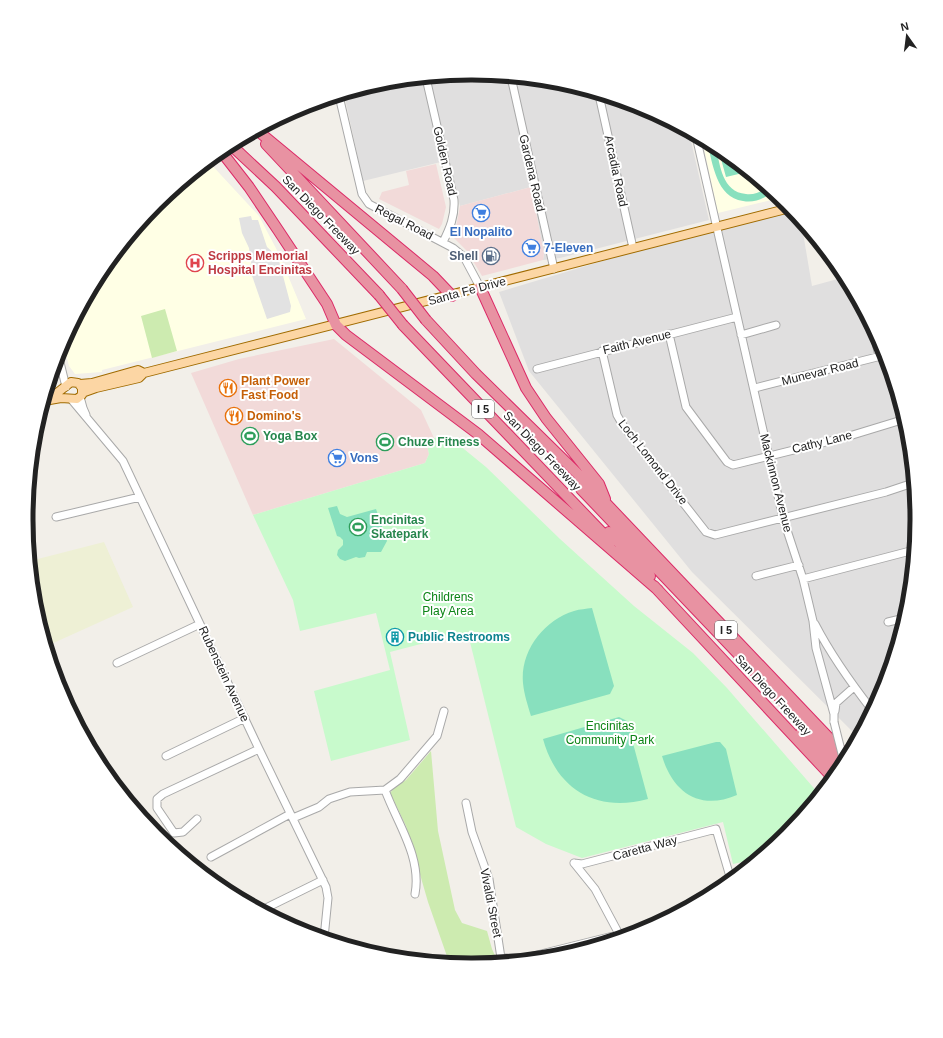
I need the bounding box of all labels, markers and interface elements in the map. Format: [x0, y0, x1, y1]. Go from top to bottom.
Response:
north arrow [887, 16, 927, 56]
text: N [899, 20, 910, 33]
street label: Golden Road [430, 125, 460, 197]
street label: Gardena Road [516, 133, 548, 213]
street label: Arcadia Road [602, 134, 630, 208]
street label: San Diego Freeway [279, 172, 363, 258]
street label: Regal Road [373, 201, 435, 243]
supermarket icon: El Nopalito [471, 203, 491, 223]
place label: El Nopalito [450, 225, 512, 239]
supermarket icon: 7-Eleven [521, 238, 541, 258]
place label: 7-Eleven [544, 241, 593, 255]
fuel station icon: Shell [481, 246, 501, 266]
place label: Scripps Memorial Hospital Encinitas [208, 249, 312, 277]
place label: Shell [449, 249, 478, 263]
hospital icon: Scripps Memorial Hospital Encinitas [185, 253, 205, 273]
street label: Santa Fe Drive [427, 274, 508, 308]
street label: Faith Avenue [601, 327, 673, 357]
street label: Munevar Road [780, 356, 860, 388]
place label: Plant Power Fast Food [241, 374, 310, 402]
restaurant icon: Plant Power Fast Food [218, 378, 238, 398]
road number: I 5 [472, 400, 494, 418]
restaurant icon: Domino's [224, 406, 244, 426]
street label: San Diego Freeway [500, 408, 584, 494]
place label: Domino's [247, 409, 302, 423]
street label: Loch Lomond Drive [615, 417, 691, 508]
sports icon: Yoga Box [240, 426, 260, 446]
street label: Cathy Lane [791, 428, 854, 456]
place label: Yoga Box [263, 429, 318, 443]
sports icon: Chuze Fitness [375, 432, 395, 452]
street label: Mackinnon Avenue [757, 432, 795, 534]
place label: Chuze Fitness [398, 435, 480, 449]
supermarket icon: Vons [327, 448, 347, 468]
place label: Vons [350, 451, 379, 465]
place label: Encinitas Skatepark [371, 513, 429, 541]
sports icon: Encinitas Skatepark [348, 517, 368, 537]
park label: Childrens Play Area [422, 590, 474, 618]
road number: I 5 [715, 621, 737, 639]
street label: Rubenstein Avenue [196, 624, 252, 724]
building icon: Public Restrooms [385, 627, 405, 647]
place label: Public Restrooms [408, 630, 510, 644]
street label: San Diego Freeway [732, 652, 814, 738]
park label: Encinitas Community Park [566, 719, 655, 747]
street label: Caretta Way [611, 833, 679, 863]
street label: Vivaldi Street [477, 867, 505, 940]

